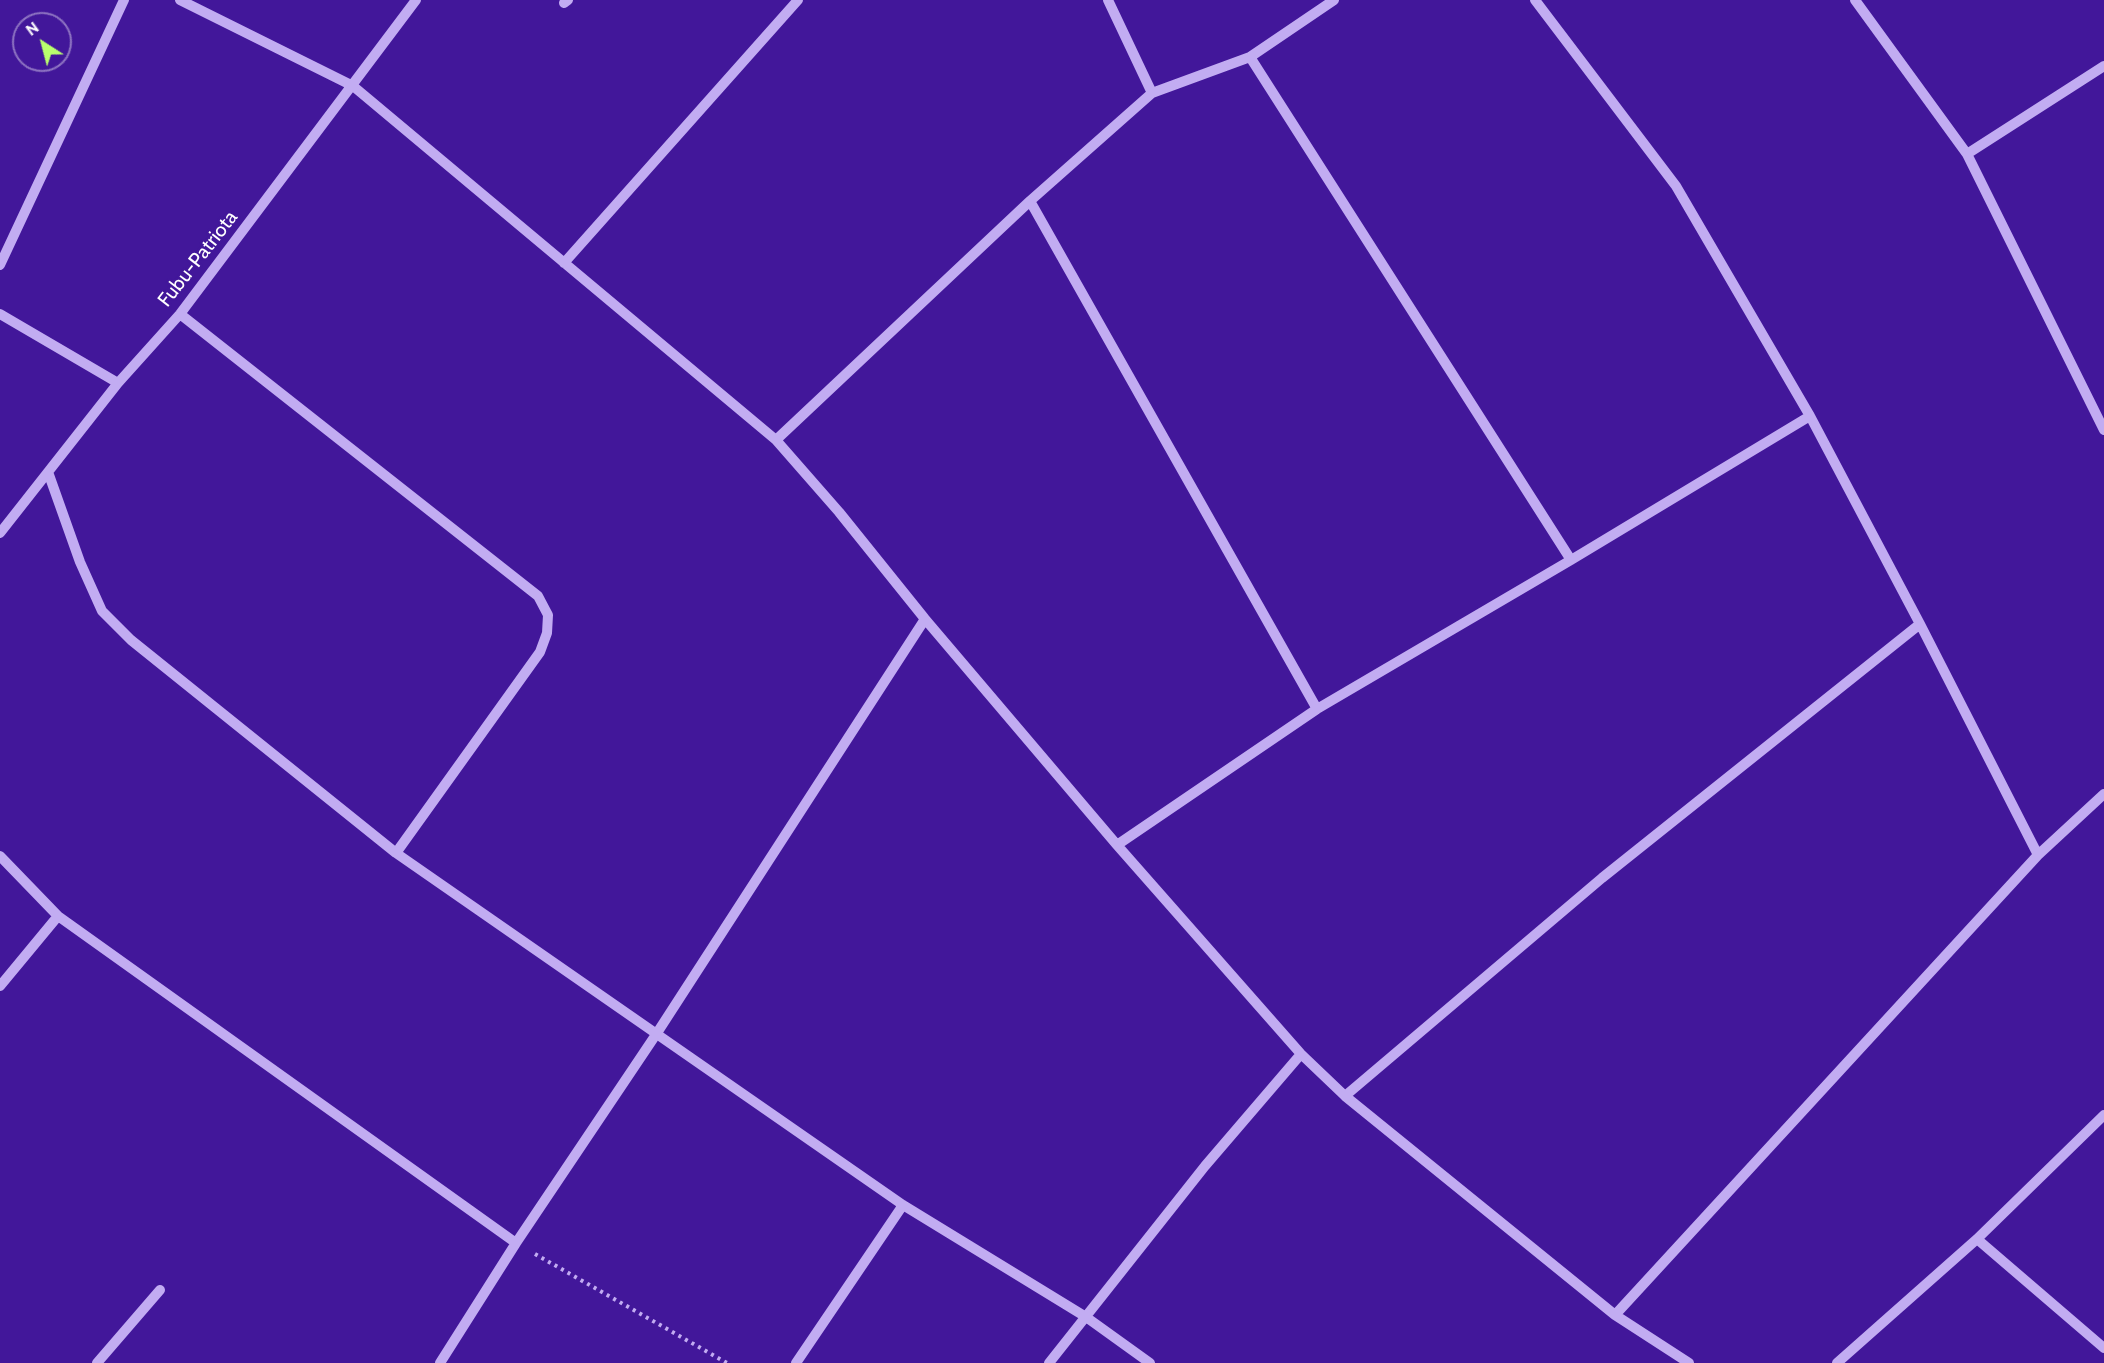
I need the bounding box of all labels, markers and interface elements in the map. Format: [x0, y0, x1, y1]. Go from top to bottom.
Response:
north arrow [12, 12, 72, 72]
text: N [22, 18, 42, 40]
street label: Fubu-Patriota [153, 206, 243, 312]

